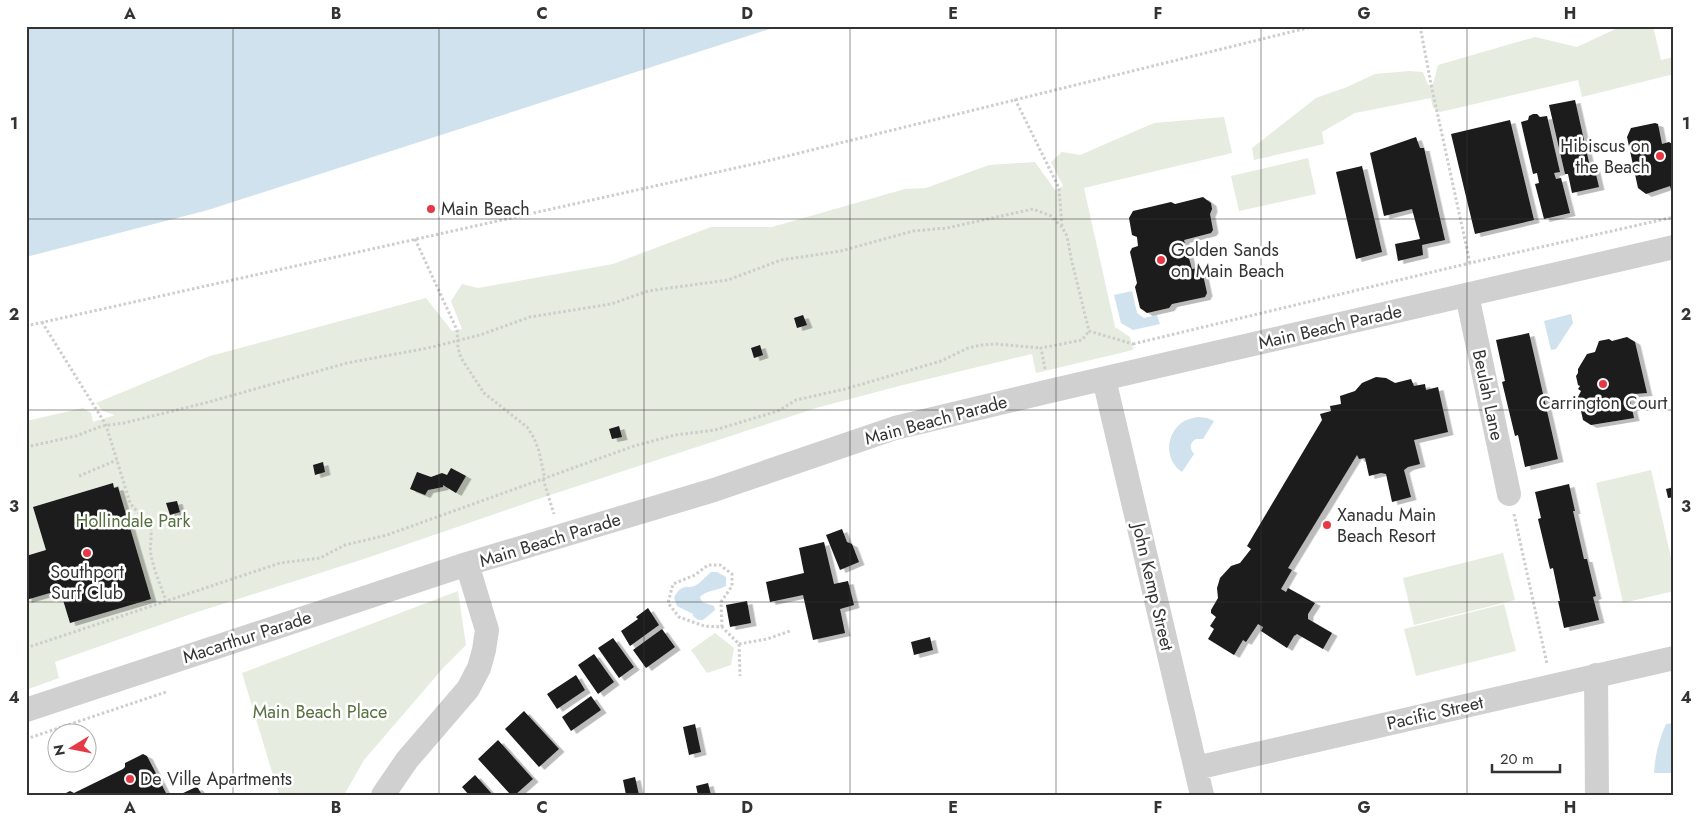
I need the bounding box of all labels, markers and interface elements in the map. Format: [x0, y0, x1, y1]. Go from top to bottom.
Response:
text: A [123, 2, 136, 25]
text: B [331, 2, 341, 25]
text: C [536, 2, 548, 25]
text: D [741, 2, 753, 25]
text: E [948, 2, 958, 25]
text: F [1154, 2, 1162, 25]
text: G [1357, 2, 1371, 25]
text: H [1564, 2, 1576, 25]
text: 1 [10, 112, 18, 135]
text: 1 [1682, 112, 1690, 135]
place label: Hibiscus on the Beach [1560, 133, 1650, 180]
marker: Hibiscus on the Beach [1654, 150, 1666, 162]
place label: Main Beach [441, 196, 530, 222]
marker: Main Beach [425, 203, 437, 215]
place label: Golden Sands on Main Beach [1171, 237, 1284, 284]
marker: Golden Sands on Main Beach [1155, 254, 1167, 266]
street label: Main Beach Parade [1256, 298, 1404, 356]
text: 2 [9, 303, 19, 326]
text: 2 [1681, 303, 1691, 326]
street label: Beulah Lane [1466, 347, 1510, 443]
marker: Carrington Court [1597, 378, 1609, 390]
street label: Main Beach Parade [862, 388, 1010, 452]
place label: Carrington Court [1539, 390, 1668, 416]
text: 3 [9, 495, 19, 518]
text: 3 [1681, 495, 1691, 518]
place label: Xanadu Main Beach Resort [1337, 502, 1436, 549]
street label: Main Beach Parade [476, 506, 624, 574]
park label: Hollindale Park [76, 508, 191, 534]
street label: John Kemp Street [1125, 519, 1180, 654]
marker: Xanadu Main Beach Resort [1321, 519, 1333, 531]
marker: Southport Surf Club [81, 547, 93, 559]
place label: Southport Surf Club [50, 559, 124, 606]
street label: Macarthur Parade [179, 604, 315, 670]
text: 4 [8, 686, 20, 709]
text: 4 [1680, 686, 1692, 709]
street label: Pacific Street [1384, 689, 1486, 737]
park label: Main Beach Place [253, 699, 387, 725]
north arrow [48, 724, 98, 774]
scale bar [1492, 741, 1560, 773]
text: N [48, 743, 70, 757]
text: 20 m [1500, 748, 1534, 770]
place label: De Ville Apartments [140, 766, 292, 792]
marker: De Ville Apartments [124, 773, 136, 785]
text: A [123, 796, 136, 819]
text: B [331, 796, 341, 819]
text: C [536, 796, 548, 819]
text: D [741, 796, 753, 819]
text: E [948, 796, 958, 819]
text: F [1154, 796, 1162, 819]
text: G [1357, 796, 1371, 819]
text: H [1564, 796, 1576, 819]

